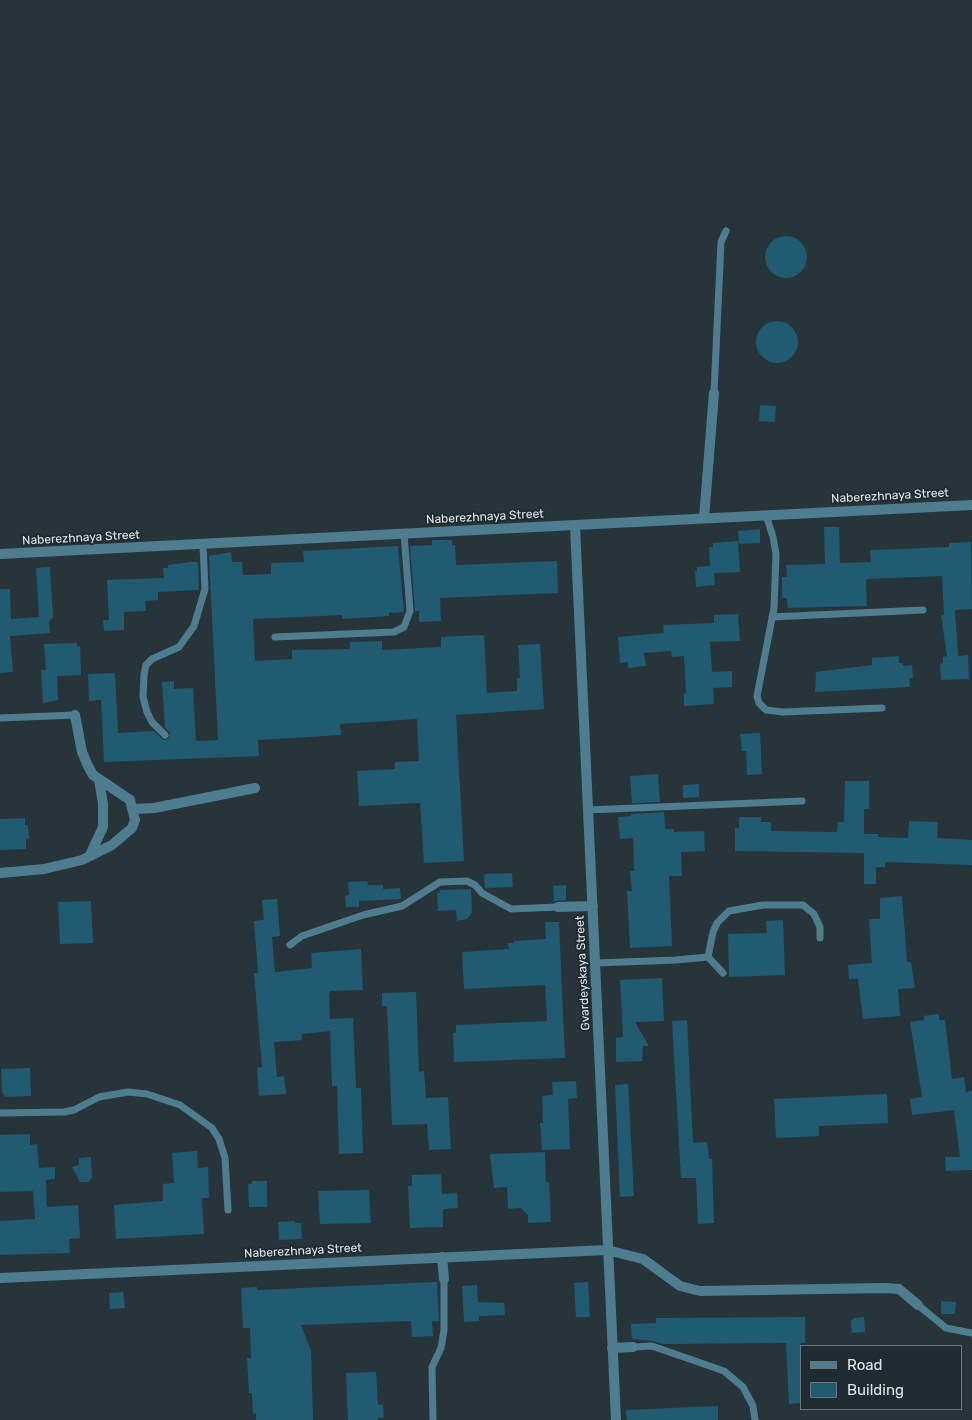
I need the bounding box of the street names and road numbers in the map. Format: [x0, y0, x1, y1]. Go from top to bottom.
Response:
street label: Naberezhnaya Street [831, 486, 949, 506]
street label: Naberezhnaya Street [426, 507, 544, 527]
street label: Naberezhnaya Street [22, 528, 140, 548]
street label: Gvardeyskaya Street [573, 915, 593, 1031]
street label: Naberezhnaya Street [244, 1241, 362, 1261]

